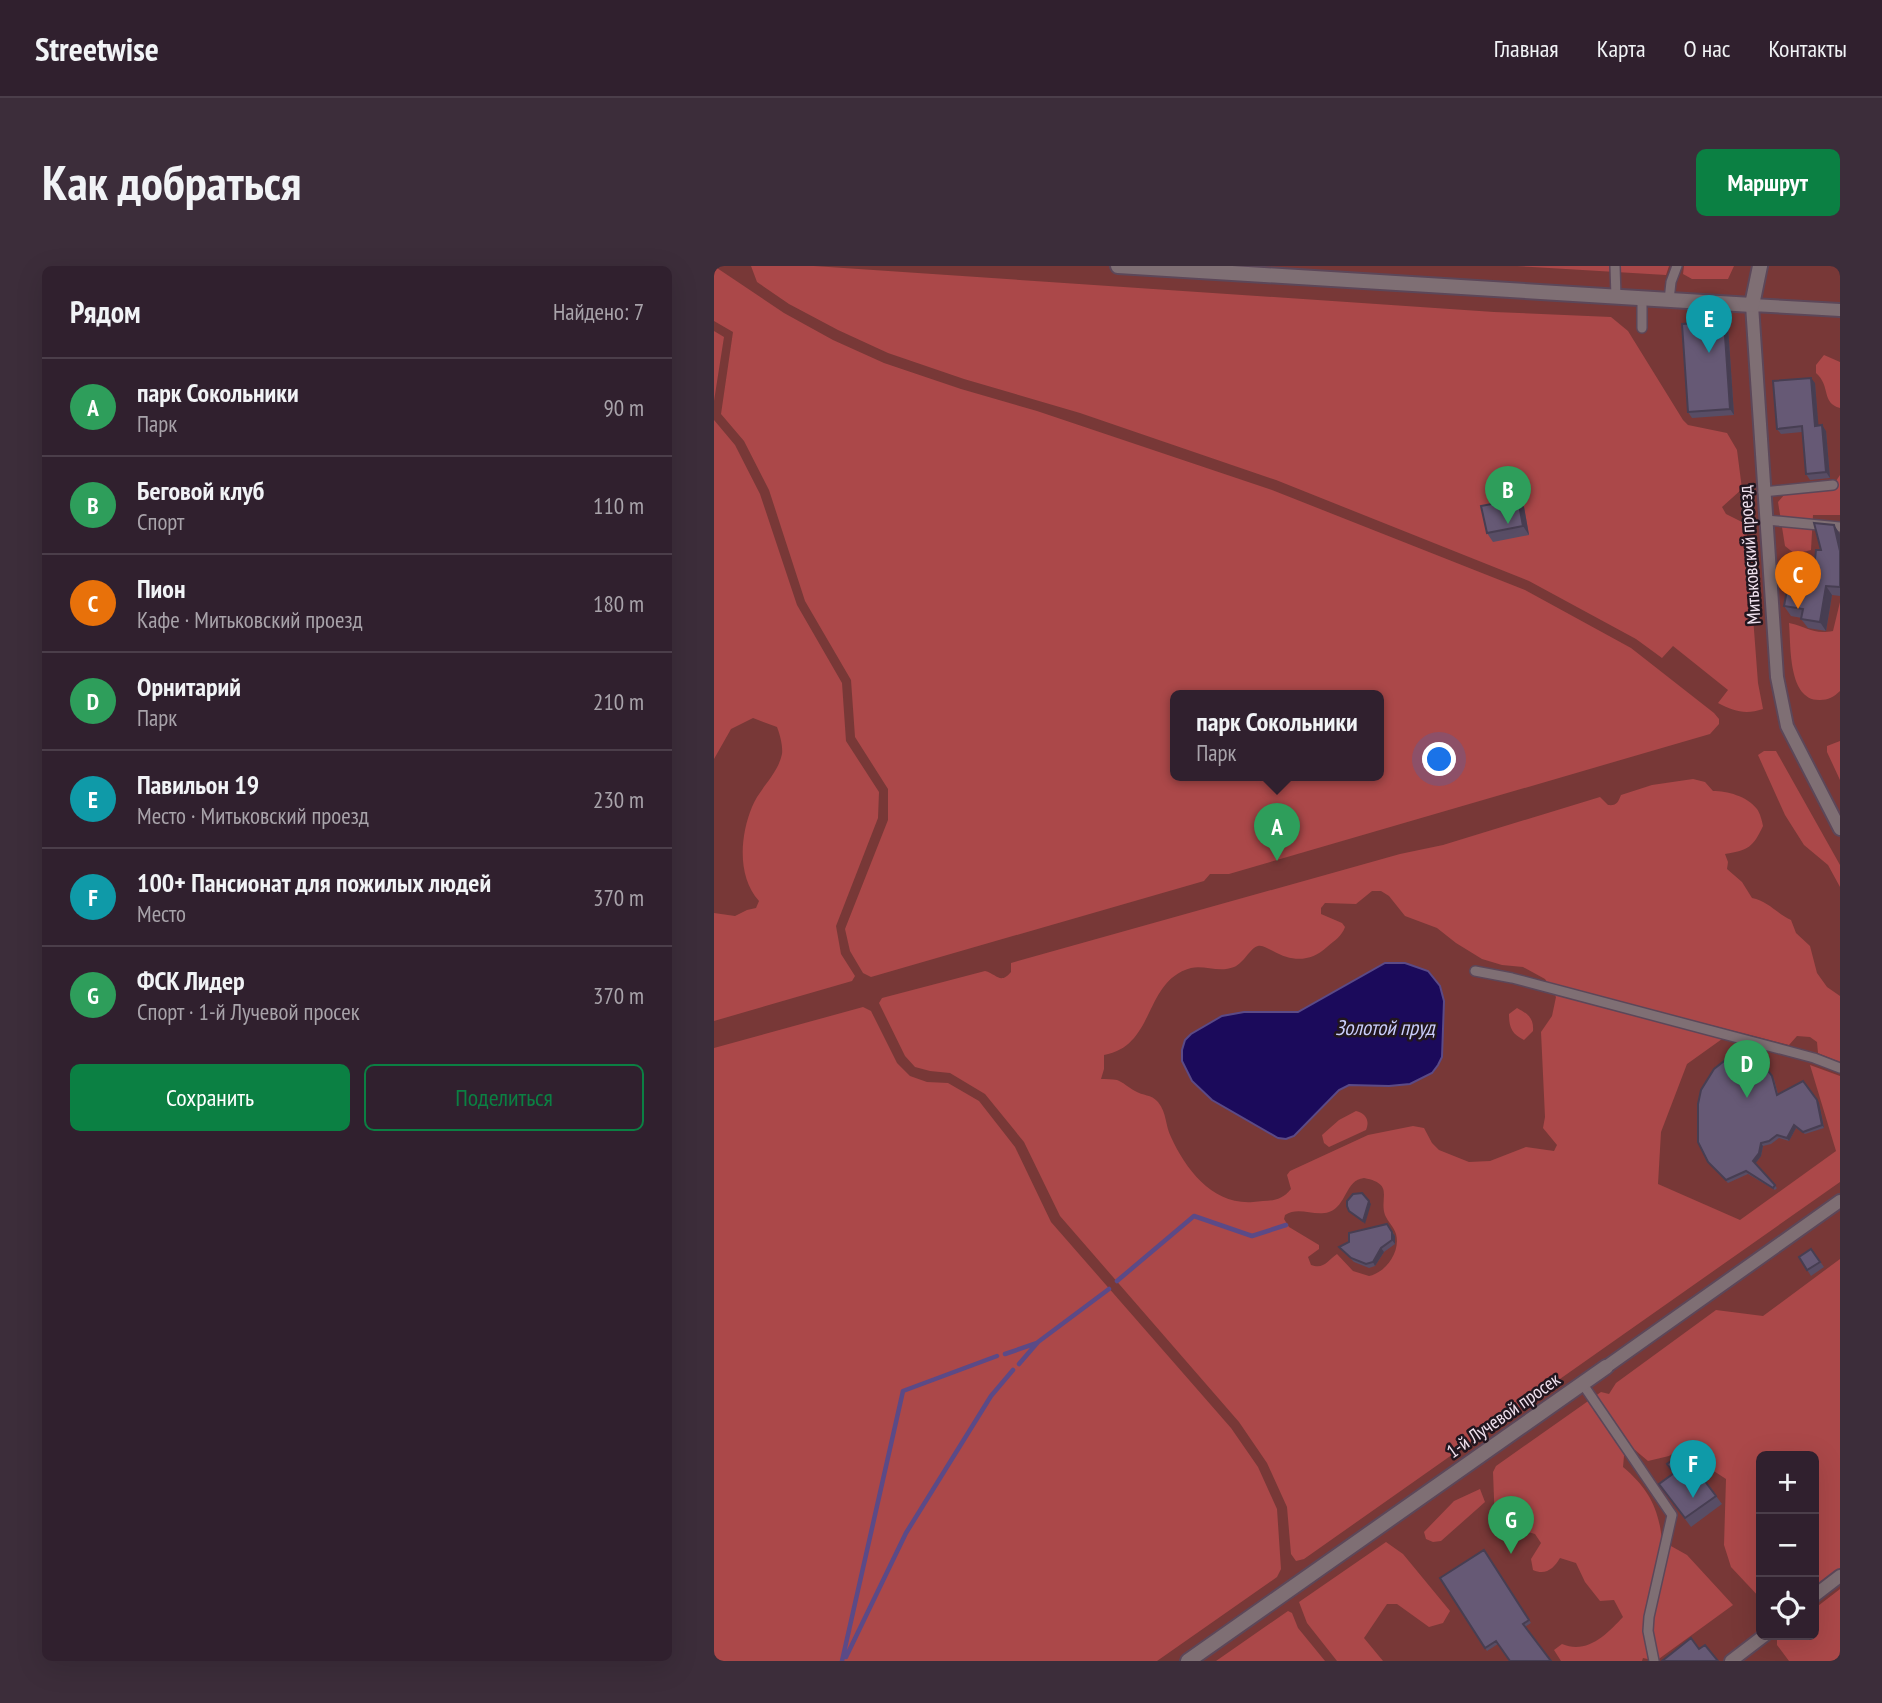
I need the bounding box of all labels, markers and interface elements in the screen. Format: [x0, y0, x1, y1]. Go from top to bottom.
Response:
text: Streetwise [35, 27, 159, 70]
text: Главная [1494, 33, 1559, 64]
text: Карта [1597, 33, 1646, 64]
text: О нас [1684, 33, 1730, 64]
text: Контакты [1768, 33, 1847, 64]
button: Маршрут [1696, 149, 1840, 216]
text: Как добраться [42, 150, 301, 214]
text: Рядом [70, 292, 141, 331]
pin: E [1686, 295, 1732, 353]
text: Найдено: 7 [553, 297, 644, 326]
text: парк Сокольники [137, 376, 299, 409]
text: A [87, 393, 99, 422]
text: 90 m [603, 393, 644, 422]
text: Парк [137, 409, 177, 438]
pin: B [1485, 466, 1531, 524]
text: Беговой клуб [137, 474, 264, 507]
street label: Митьковский проезд [1732, 484, 1766, 625]
text: B [87, 491, 99, 520]
text: 110 m [593, 491, 644, 520]
text: Спорт [137, 507, 184, 536]
pin: C [1775, 551, 1821, 609]
text: Пион [137, 572, 185, 605]
text: C [88, 589, 98, 618]
text: 180 m [593, 589, 644, 618]
text: Кафе · Митьковский проезд [137, 605, 363, 634]
text: Орнитарий [137, 670, 241, 703]
text: D [87, 687, 99, 716]
text: 210 m [593, 687, 644, 716]
popup [1170, 690, 1384, 781]
text: Парк [137, 703, 177, 732]
text: парк Сокольники [1196, 705, 1358, 738]
text: Парк [1196, 738, 1236, 767]
your location [1422, 742, 1456, 776]
text: Павильон 19 [137, 768, 259, 801]
text: E [88, 785, 98, 814]
text: 230 m [593, 785, 644, 814]
text: Место · Митьковский проезд [137, 801, 369, 830]
pin: A [1254, 803, 1300, 861]
text: 100+ Пансионат для пожилых людей [137, 866, 491, 899]
text: F [88, 883, 98, 912]
text: 370 m [593, 883, 644, 912]
text: Место [137, 899, 186, 928]
text: ФСК Лидер [137, 964, 245, 997]
text: G [87, 981, 99, 1010]
text: 370 m [593, 981, 644, 1010]
text: Спорт · 1-й Лучевой просек [137, 997, 360, 1026]
water label: Золотой пруд [1335, 1014, 1437, 1041]
pin: D [1724, 1040, 1770, 1098]
button: Сохранить [70, 1064, 350, 1131]
button: Поделиться [364, 1064, 644, 1131]
street label: 1-й Лучевой просек [1442, 1367, 1565, 1463]
pin: F [1670, 1440, 1716, 1498]
map controls [1756, 1451, 1819, 1640]
button: + [1756, 1451, 1819, 1514]
pin: G [1488, 1496, 1534, 1554]
button: − [1756, 1514, 1819, 1577]
button: locate [1756, 1577, 1819, 1640]

